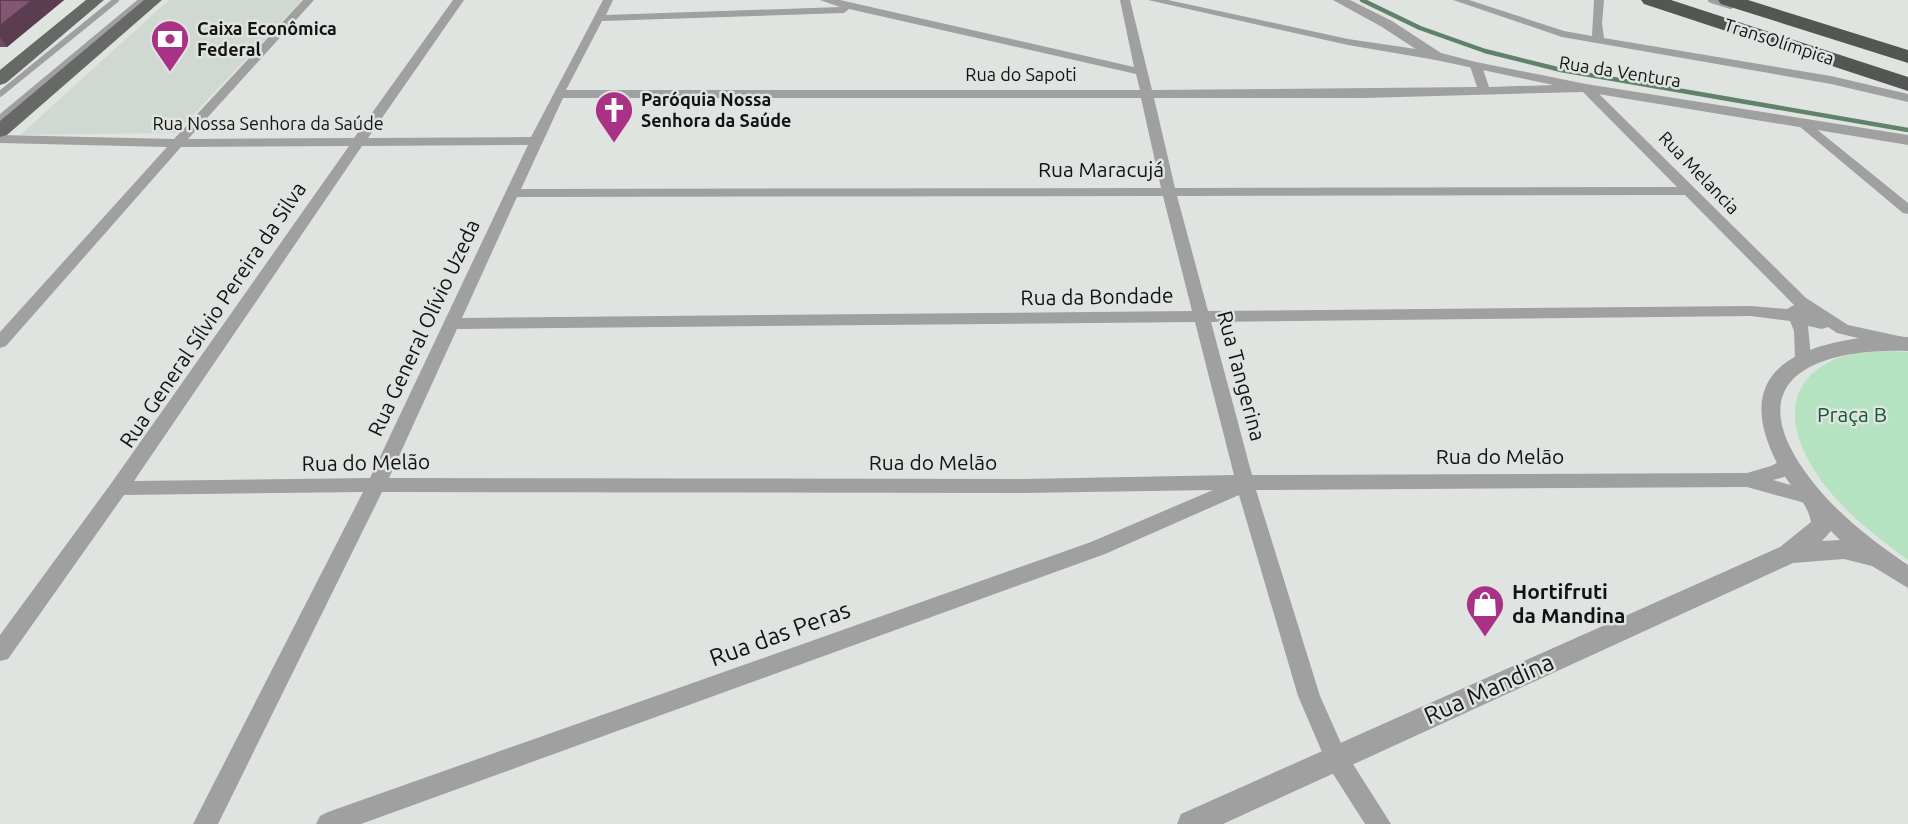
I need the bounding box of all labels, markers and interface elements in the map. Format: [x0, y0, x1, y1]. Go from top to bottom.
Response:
street label: TransOlímpica [1722, 14, 1837, 68]
bank icon: Caixa Econômica Federal [149, 18, 191, 73]
place label: Caixa Econômica Federal [197, 18, 337, 59]
street label: Rua da Ventura [1558, 52, 1683, 91]
street label: Rua do Sapoti [965, 64, 1077, 84]
church icon: Paróquia Nossa Senhora da Saúde [593, 89, 635, 144]
place label: Paróquia Nossa Senhora da Saúde [641, 89, 791, 130]
street label: Rua Nossa Senhora da Saúde [152, 113, 384, 133]
street label: Rua Melancia [1655, 127, 1744, 218]
street label: Rua Maracujá [1038, 157, 1164, 181]
street label: Rua General Sílvio Pereira da Silva [114, 177, 310, 452]
street label: Rua General Olívio Uzeda [362, 215, 484, 440]
street label: Rua da Bondade [1020, 283, 1174, 309]
street label: Rua Tangerina [1213, 308, 1271, 443]
park label: Praça B [1817, 402, 1887, 426]
street label: Rua do Melão [1436, 444, 1564, 468]
street label: Rua do Melão [302, 449, 430, 475]
street label: Rua do Melão [869, 450, 997, 474]
place label: Hortifruti da Mandina [1512, 579, 1625, 627]
shop icon: Hortifruti da Mandina [1464, 583, 1506, 638]
street label: Rua das Peras [706, 596, 854, 671]
street label: Rua Mandina [1420, 648, 1558, 729]

